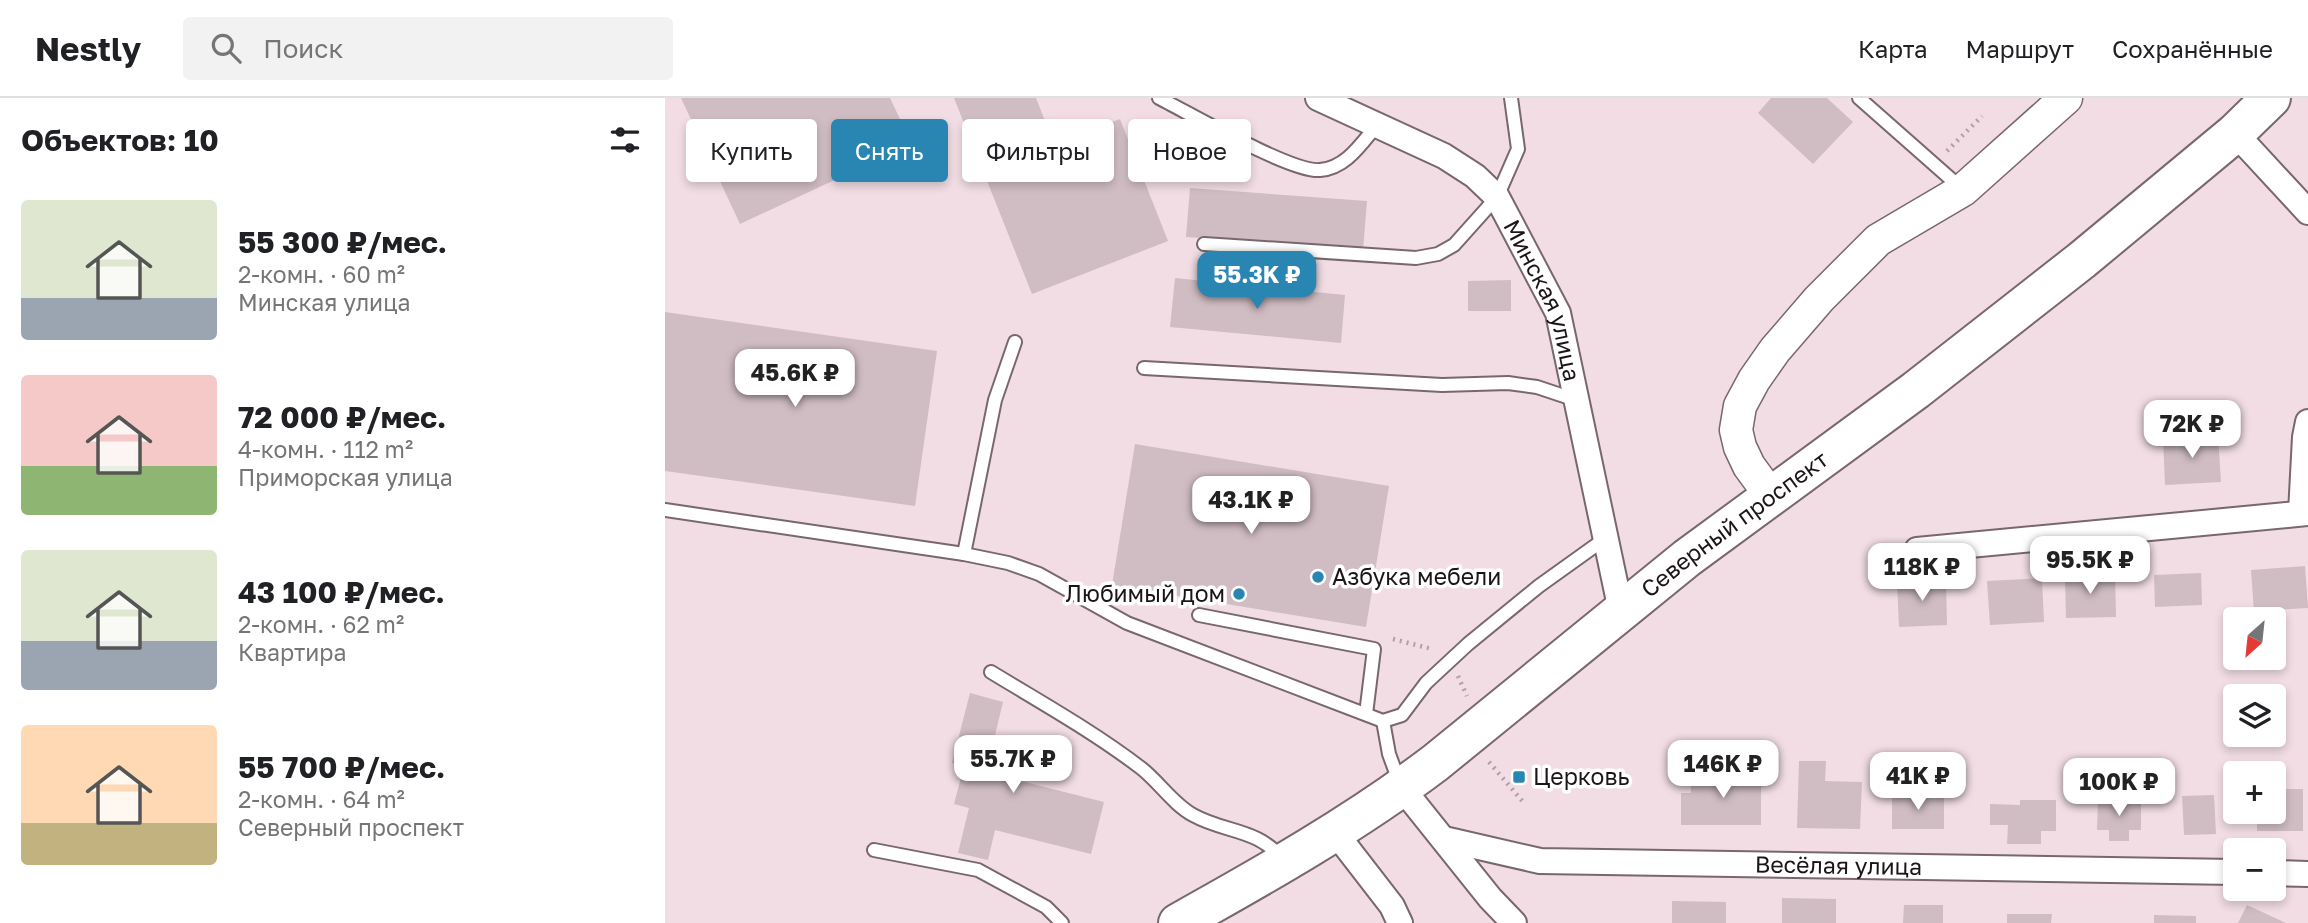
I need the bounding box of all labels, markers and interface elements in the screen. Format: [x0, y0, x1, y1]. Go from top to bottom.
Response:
search box [183, 17, 673, 80]
text: Nestly [35, 29, 141, 68]
icon: search [207, 29, 245, 67]
text: Поиск [263, 33, 343, 64]
text: Карта [1858, 34, 1928, 63]
text: Маршрут [1966, 34, 2074, 63]
text: Сохранённые [2112, 34, 2273, 63]
chip: Купить [686, 119, 817, 182]
chip: Снять [831, 119, 948, 182]
chip: Фильтры [962, 119, 1114, 182]
chip: Новое [1128, 119, 1251, 182]
icon: filters [606, 121, 644, 159]
text: Объектов: 10 [21, 122, 219, 158]
street label: Минская улица [1498, 214, 1587, 383]
text: 55 300 ₽/мес. [238, 224, 447, 260]
icon: home [77, 228, 161, 312]
pin: 55.3K ₽ [1192, 252, 1322, 311]
text: 2-комн. · 60 m² [238, 260, 405, 288]
text: 55.3K ₽ [1213, 260, 1301, 288]
text: Минская улица [238, 288, 411, 316]
pin: 45.6K ₽ [730, 350, 860, 409]
text: 45.6K ₽ [751, 358, 839, 386]
text: 72 000 ₽/мес. [238, 399, 446, 435]
pin: 72K ₽ [2143, 400, 2241, 460]
icon: home [77, 403, 161, 487]
text: 72K ₽ [2160, 409, 2224, 437]
text: 4-комн. · 112 m² [238, 435, 413, 463]
street label: Северный проспект [1635, 445, 1833, 603]
text: Приморская улица [238, 463, 453, 491]
pin: 43.1K ₽ [1186, 476, 1316, 536]
text: 43.1K ₽ [1208, 485, 1294, 513]
pin: 95.5K ₽ [2025, 536, 2155, 596]
pin: 118K ₽ [1865, 544, 1979, 603]
text: 95.5K ₽ [2046, 545, 2134, 573]
text: 118K ₽ [1884, 552, 1960, 580]
place label: Азбука мебели [1332, 562, 1501, 590]
marker: Азбука мебели [1310, 569, 1326, 585]
text: 43 100 ₽/мес. [238, 574, 445, 610]
icon: home [77, 578, 161, 662]
place label: Любимый дом [1066, 579, 1225, 607]
marker: Любимый дом [1231, 586, 1247, 602]
north arrow [2223, 607, 2285, 670]
map controls [2223, 607, 2286, 901]
text: 2-комн. · 62 m² [238, 610, 404, 638]
text: Квартира [238, 638, 346, 666]
button: layers [2223, 684, 2286, 747]
pin: 55.7K ₽ [948, 736, 1078, 795]
pin: 146K ₽ [1666, 740, 1780, 800]
text: 55.7K ₽ [970, 744, 1056, 772]
text: 55 700 ₽/мес. [238, 749, 445, 785]
text: 146K ₽ [1684, 749, 1762, 777]
pin: 41K ₽ [1869, 752, 1967, 812]
icon: home [77, 753, 161, 837]
pin: 100K ₽ [2062, 758, 2176, 818]
text: 41K ₽ [1886, 761, 1950, 789]
button: + [2223, 761, 2286, 824]
place label: Церковь [1533, 762, 1630, 790]
text: 100K ₽ [2079, 767, 2159, 795]
marker: Церковь [1511, 769, 1527, 785]
text: 2-комн. · 64 m² [238, 785, 405, 813]
text: Северный проспект [238, 813, 464, 841]
button: − [2223, 838, 2286, 901]
street label: Весёлая улица [1755, 849, 1922, 880]

